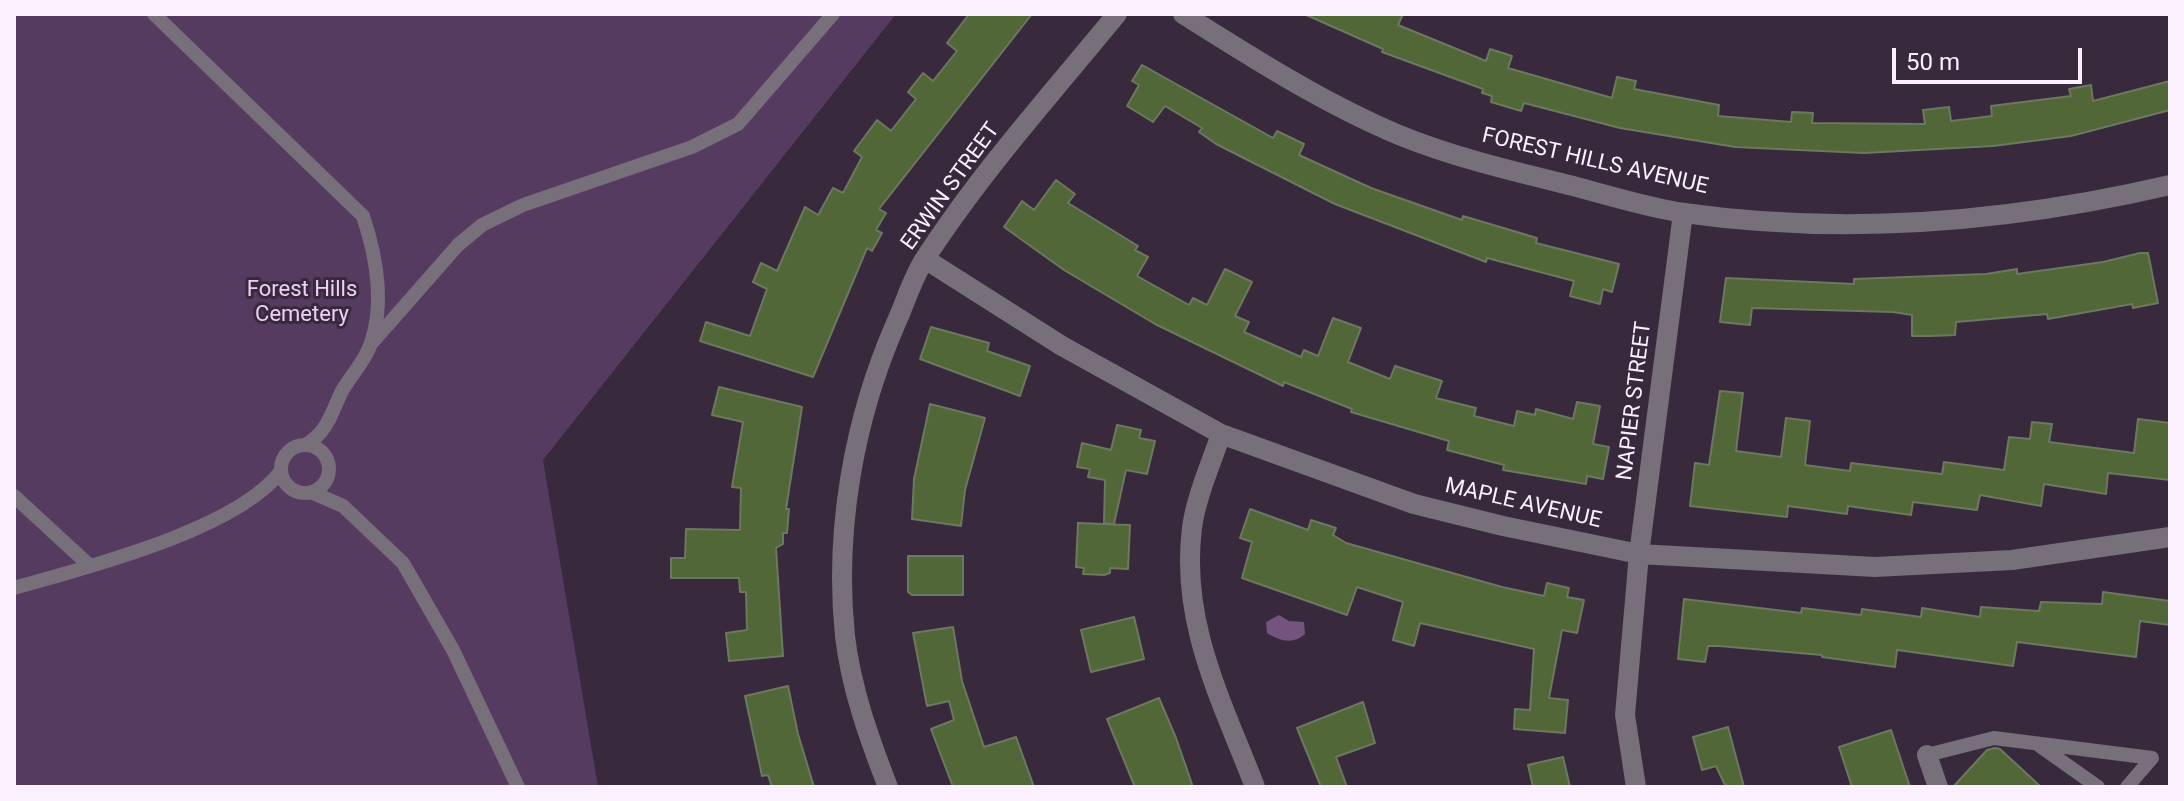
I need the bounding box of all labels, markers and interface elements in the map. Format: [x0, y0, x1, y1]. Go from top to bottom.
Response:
scale bar [1896, 32, 2086, 82]
text: 50 m [1906, 48, 1960, 76]
street label: ERWIN STREET [896, 118, 1006, 256]
street label: FOREST HILLS AVENUE [1479, 123, 1711, 201]
park label: Forest Hills Cemetery [247, 277, 357, 328]
street label: NAPIER STREET [1612, 320, 1658, 482]
street label: MAPLE AVENUE [1442, 473, 1604, 535]

